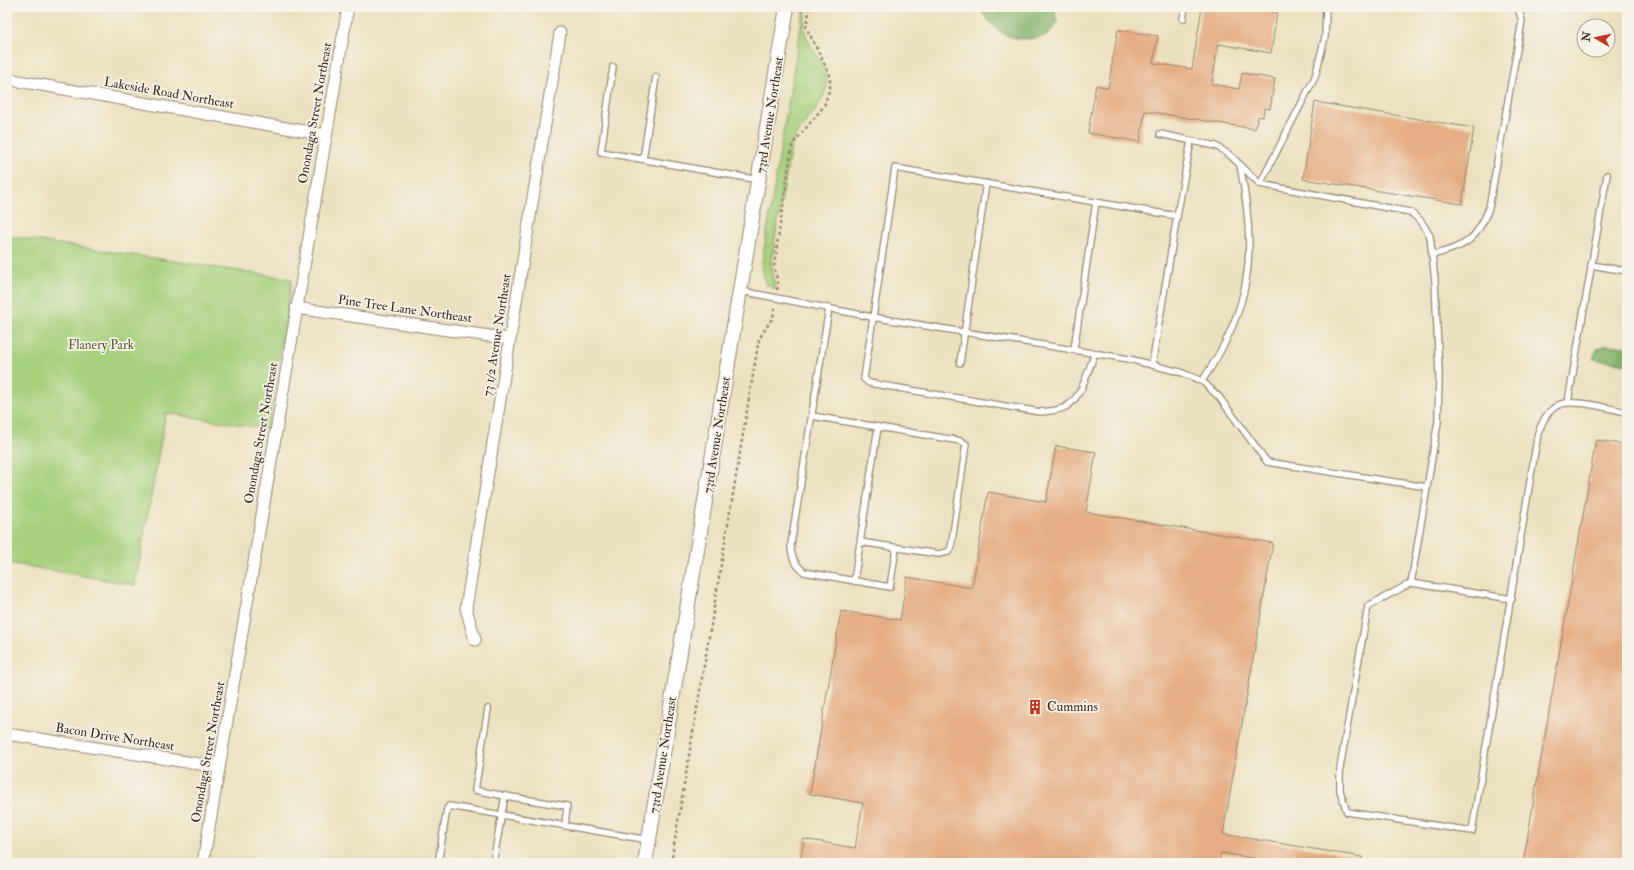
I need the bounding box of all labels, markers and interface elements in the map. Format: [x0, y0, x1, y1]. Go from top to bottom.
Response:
north arrow [1576, 18, 1616, 58]
text: N [1579, 30, 1594, 43]
street label: Onondaga Street Northeast [295, 41, 335, 185]
street label: 73rd Avenue Northeast [753, 55, 787, 175]
street label: Lakeside Road Northeast [103, 74, 235, 112]
street label: 73 1/2 Avenue Northeast [479, 272, 515, 398]
street label: Pine Tree Lane Northeast [337, 292, 473, 326]
park label: Flanery Park [68, 337, 135, 354]
street label: Onondaga Street Northeast [241, 361, 281, 505]
street label: 73rd Avenue Northeast [700, 375, 734, 495]
street label: Onondaga Street Northeast [188, 680, 228, 824]
street label: 73rd Avenue Northeast [646, 695, 680, 815]
building icon: Cummins [1026, 698, 1044, 716]
place label: Cummins [1047, 699, 1098, 715]
street label: Bacon Drive Northeast [54, 720, 176, 754]

